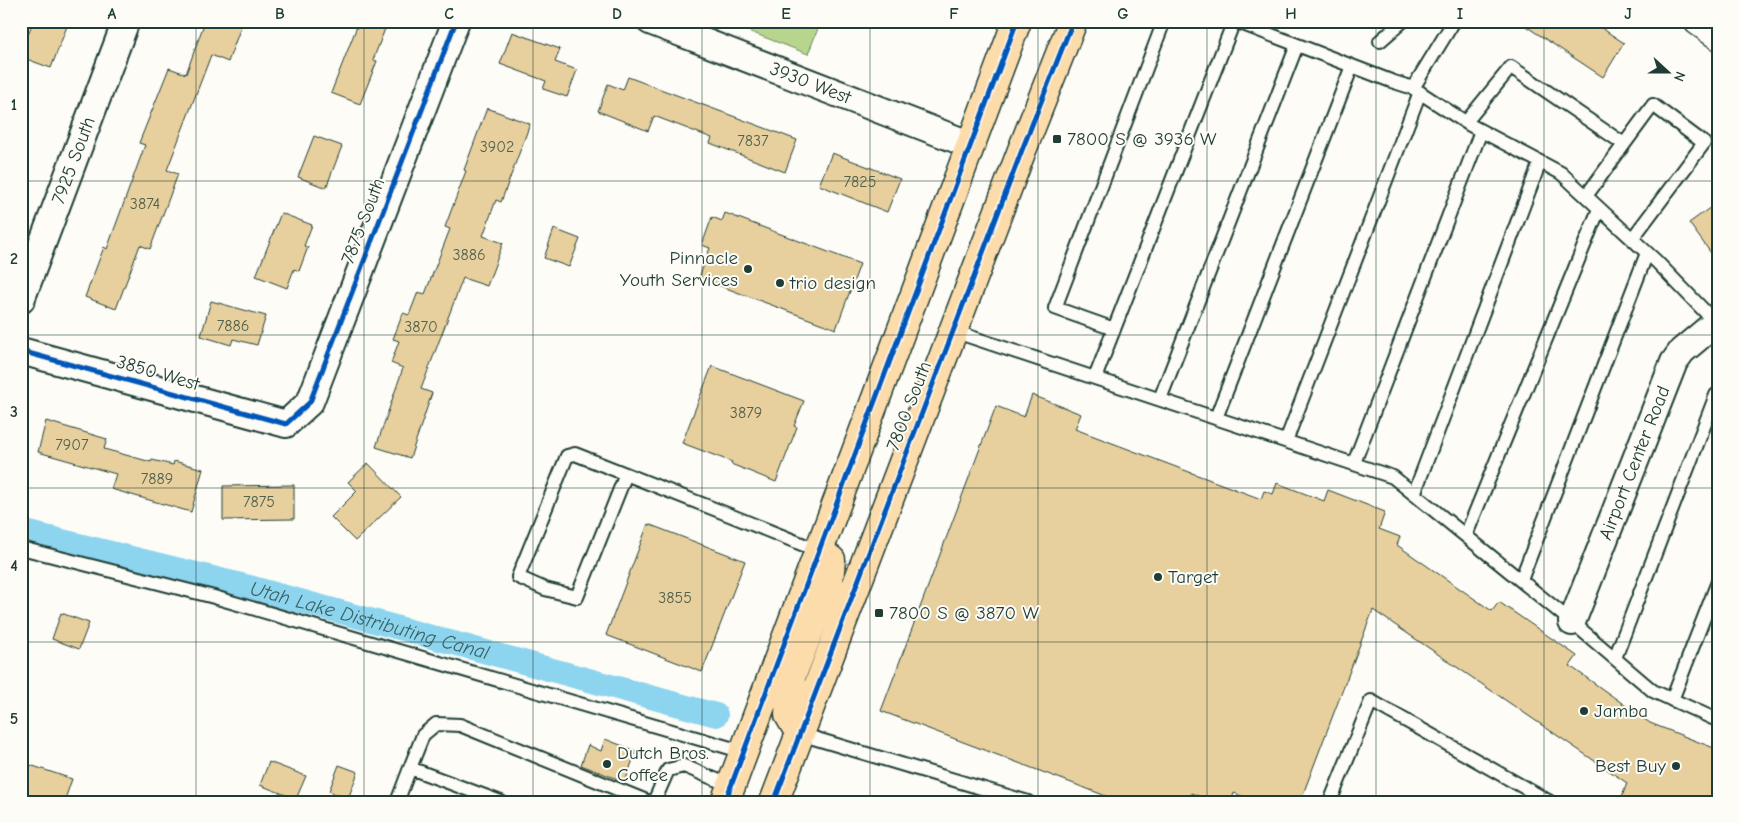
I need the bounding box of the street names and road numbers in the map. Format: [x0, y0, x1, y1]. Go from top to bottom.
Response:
street label: 3930 West [767, 57, 855, 109]
street label: 7925 South [47, 114, 100, 207]
street label: 7875 South [337, 175, 389, 267]
street label: 3850 West [114, 351, 203, 396]
street label: 7800 South [882, 358, 936, 454]
street label: Airport Center Road [1594, 383, 1675, 543]

